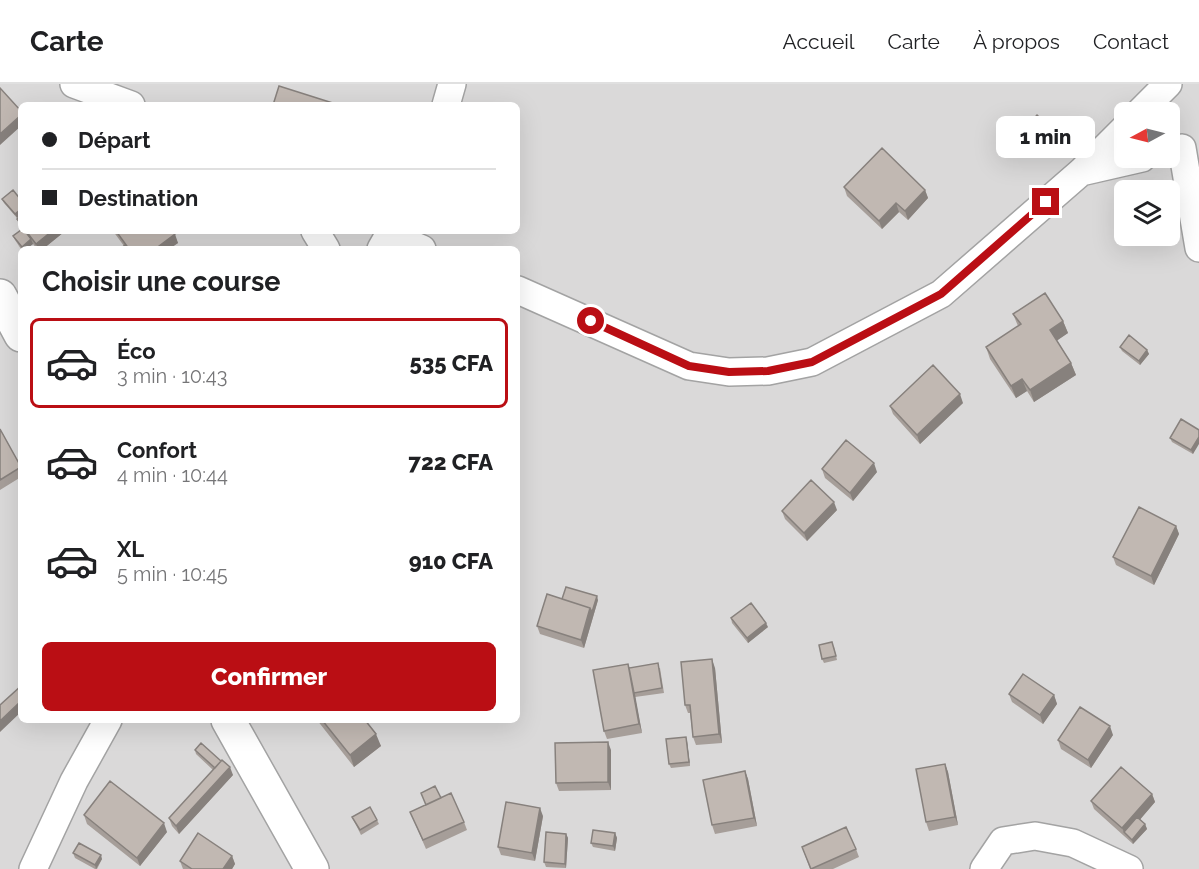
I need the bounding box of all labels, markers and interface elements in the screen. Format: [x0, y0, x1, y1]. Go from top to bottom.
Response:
text: Carte [30, 25, 103, 58]
text: Accueil [783, 29, 855, 54]
text: Carte [888, 29, 940, 54]
text: À propos [973, 29, 1060, 54]
text: Contact [1093, 29, 1169, 54]
north arrow [1114, 102, 1180, 168]
map controls [1114, 102, 1180, 246]
callout: 1 min [996, 115, 1096, 157]
text: 1 min [1020, 125, 1071, 149]
text: Départ [78, 127, 150, 153]
button: layers [1114, 180, 1180, 246]
text: Destination [78, 185, 198, 211]
route end [1032, 188, 1059, 215]
text: Choisir une course [42, 266, 280, 297]
route start [577, 307, 604, 334]
icon: car [45, 336, 99, 390]
text: Éco [117, 338, 156, 364]
text: 535 CFA [409, 350, 493, 376]
text: 3 min · 10:43 [117, 364, 227, 388]
icon: car [45, 435, 99, 489]
text: Confort [117, 437, 197, 463]
text: 722 CFA [408, 449, 493, 475]
text: 4 min · 10:44 [117, 463, 228, 487]
icon: car [45, 534, 99, 588]
text: XL [117, 536, 144, 562]
text: 910 CFA [409, 548, 493, 574]
text: 5 min · 10:45 [117, 562, 228, 586]
button: Confirmer [42, 642, 496, 711]

